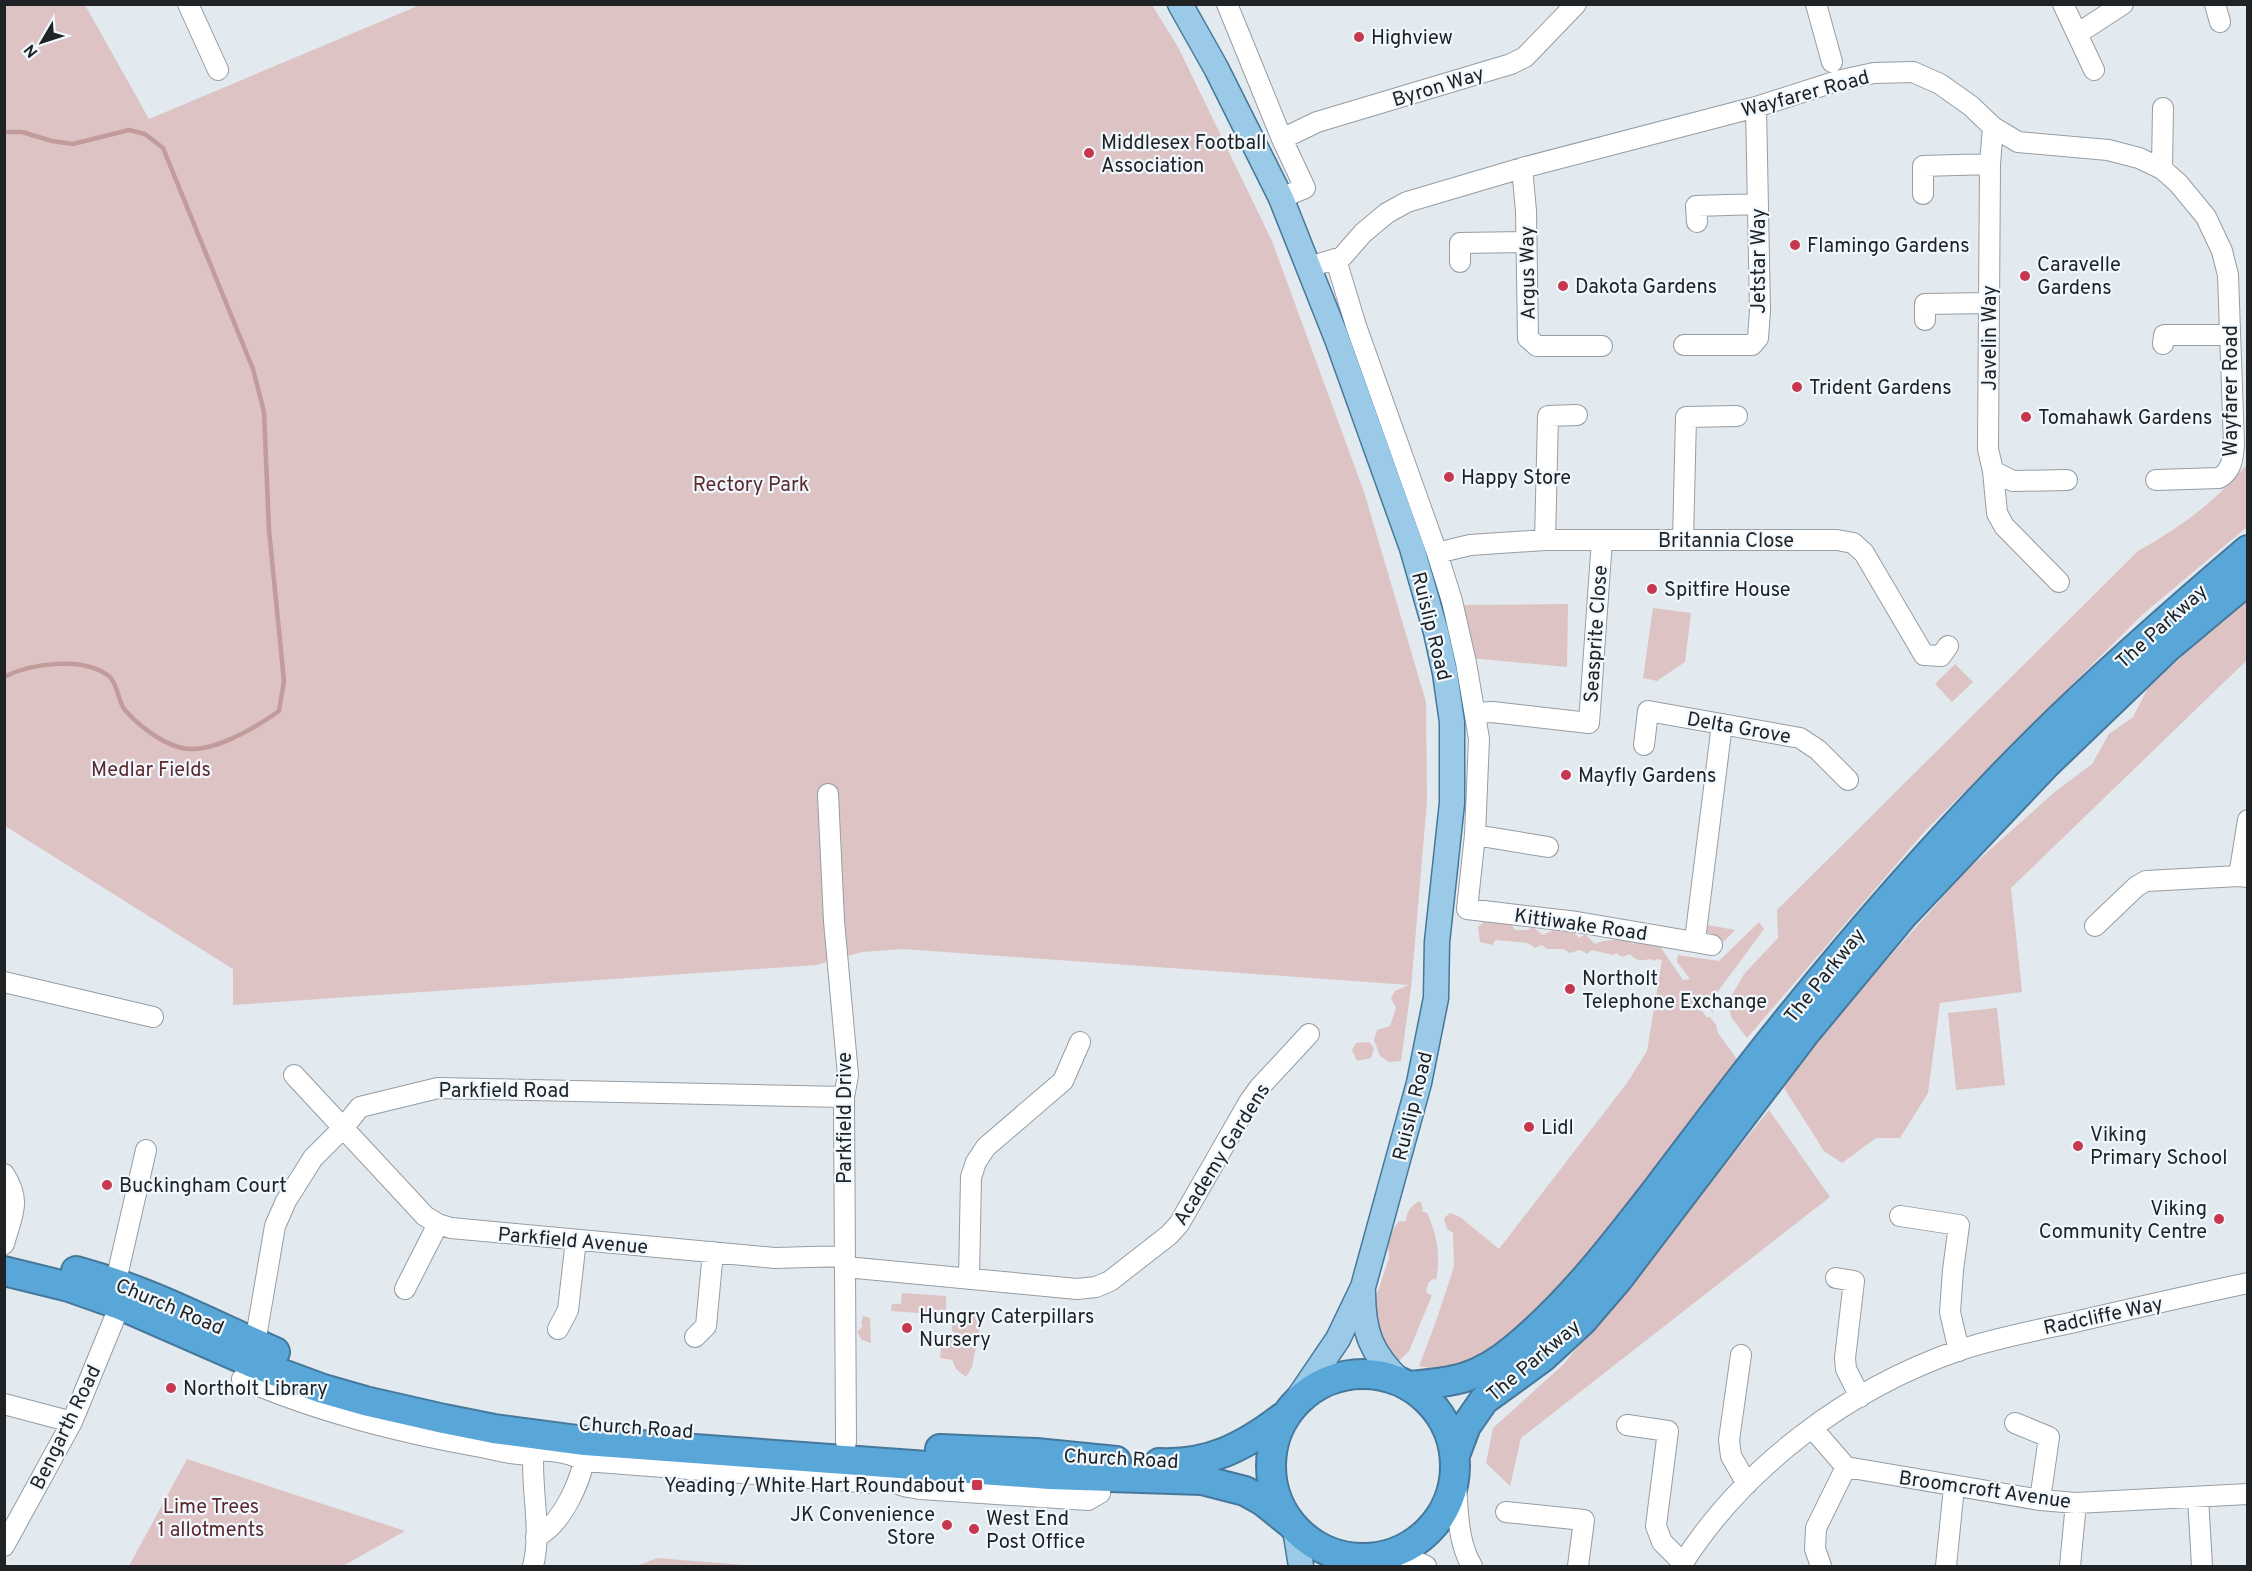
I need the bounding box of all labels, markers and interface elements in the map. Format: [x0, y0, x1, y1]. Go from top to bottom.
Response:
north arrow [12, 12, 72, 72]
place label: Highview [1371, 26, 1453, 52]
marker: Highview [1352, 30, 1366, 44]
text: N [21, 39, 43, 61]
street label: Byron Way [1390, 62, 1488, 114]
street label: Wayfarer Road [1739, 65, 1873, 125]
place label: Middlesex Football Association [1101, 131, 1267, 180]
marker: Middlesex Football Association [1082, 146, 1096, 160]
street label: Jetstar Way [1747, 208, 1773, 314]
street label: Argus Way [1515, 226, 1543, 320]
place label: Flamingo Gardens [1807, 234, 1970, 260]
marker: Flamingo Gardens [1788, 238, 1802, 252]
place label: Caravelle Gardens [2037, 253, 2121, 302]
marker: Caravelle Gardens [2018, 269, 2032, 283]
place label: Dakota Gardens [1575, 275, 1717, 301]
marker: Dakota Gardens [1556, 279, 1570, 293]
street label: Javelin Way [1978, 285, 2004, 391]
street label: Wayfarer Road [2219, 325, 2245, 457]
place label: Trident Gardens [1809, 376, 1952, 402]
marker: Trident Gardens [1790, 380, 1804, 394]
place label: Tomahawk Gardens [2038, 406, 2212, 432]
marker: Tomahawk Gardens [2019, 410, 2033, 424]
place label: Happy Store [1461, 466, 1571, 492]
marker: Happy Store [1442, 470, 1456, 484]
park label: Rectory Park [693, 473, 809, 499]
street label: Britannia Close [1658, 529, 1794, 555]
street label: Seasprite Close [1579, 564, 1615, 704]
street label: Ruislip Road [1404, 569, 1456, 684]
place label: Spitfire House [1664, 578, 1791, 604]
street label: The Parkway [2111, 579, 2214, 676]
marker: Spitfire House [1645, 582, 1659, 596]
street label: Delta Grove [1685, 707, 1793, 751]
park label: Medlar Fields [91, 758, 211, 784]
place label: Mayfly Gardens [1578, 764, 1716, 790]
marker: Mayfly Gardens [1559, 768, 1573, 782]
street label: Kittiwake Road [1512, 904, 1649, 948]
street label: The Parkway [1779, 923, 1872, 1029]
place label: Northolt Telephone Exchange [1582, 967, 1767, 1016]
marker: Northolt Telephone Exchange [1563, 982, 1577, 996]
street label: Ruislip Road [1388, 1049, 1440, 1164]
street label: Parkfield Drive [833, 1052, 859, 1184]
street label: Parkfield Road [438, 1079, 570, 1105]
street label: Academy Gardens [1168, 1079, 1277, 1231]
place label: Lidl [1541, 1116, 1574, 1142]
marker: Lidl [1522, 1120, 1536, 1134]
place label: Viking Primary School [2090, 1123, 2227, 1172]
marker: Viking Primary School [2071, 1139, 2085, 1153]
place label: Buckingham Court [119, 1174, 287, 1200]
marker: Buckingham Court [100, 1178, 114, 1192]
place label: Viking Community Centre [2039, 1197, 2207, 1246]
marker: Viking Community Centre [2212, 1212, 2226, 1226]
street label: Parkfield Avenue [497, 1222, 649, 1262]
street label: Church Road [111, 1273, 227, 1342]
street label: Radcliffe Way [2041, 1292, 2165, 1342]
place label: Hungry Caterpillars Nursery [919, 1305, 1094, 1354]
street label: The Parkway [1482, 1315, 1587, 1408]
marker: Hungry Caterpillars Nursery [900, 1321, 914, 1335]
street label: Bengarth Road [25, 1361, 108, 1494]
place label: Northolt Library [183, 1377, 328, 1403]
marker: Northolt Library [164, 1381, 178, 1395]
street label: Church Road [578, 1412, 694, 1446]
street label: Church Road [1063, 1444, 1179, 1476]
street label: Broomcroft Avenue [1897, 1466, 2073, 1516]
place label: Yeading / White Hart Roundabout [664, 1474, 965, 1500]
marker: Yeading / White Hart Roundabout [970, 1478, 984, 1492]
park label: Lime Trees 1 allotments [158, 1495, 264, 1544]
place label: JK Convenience Store [790, 1503, 935, 1552]
place label: West End Post Office [986, 1507, 1085, 1556]
marker: JK Convenience Store [940, 1518, 954, 1532]
marker: West End Post Office [967, 1522, 981, 1536]

